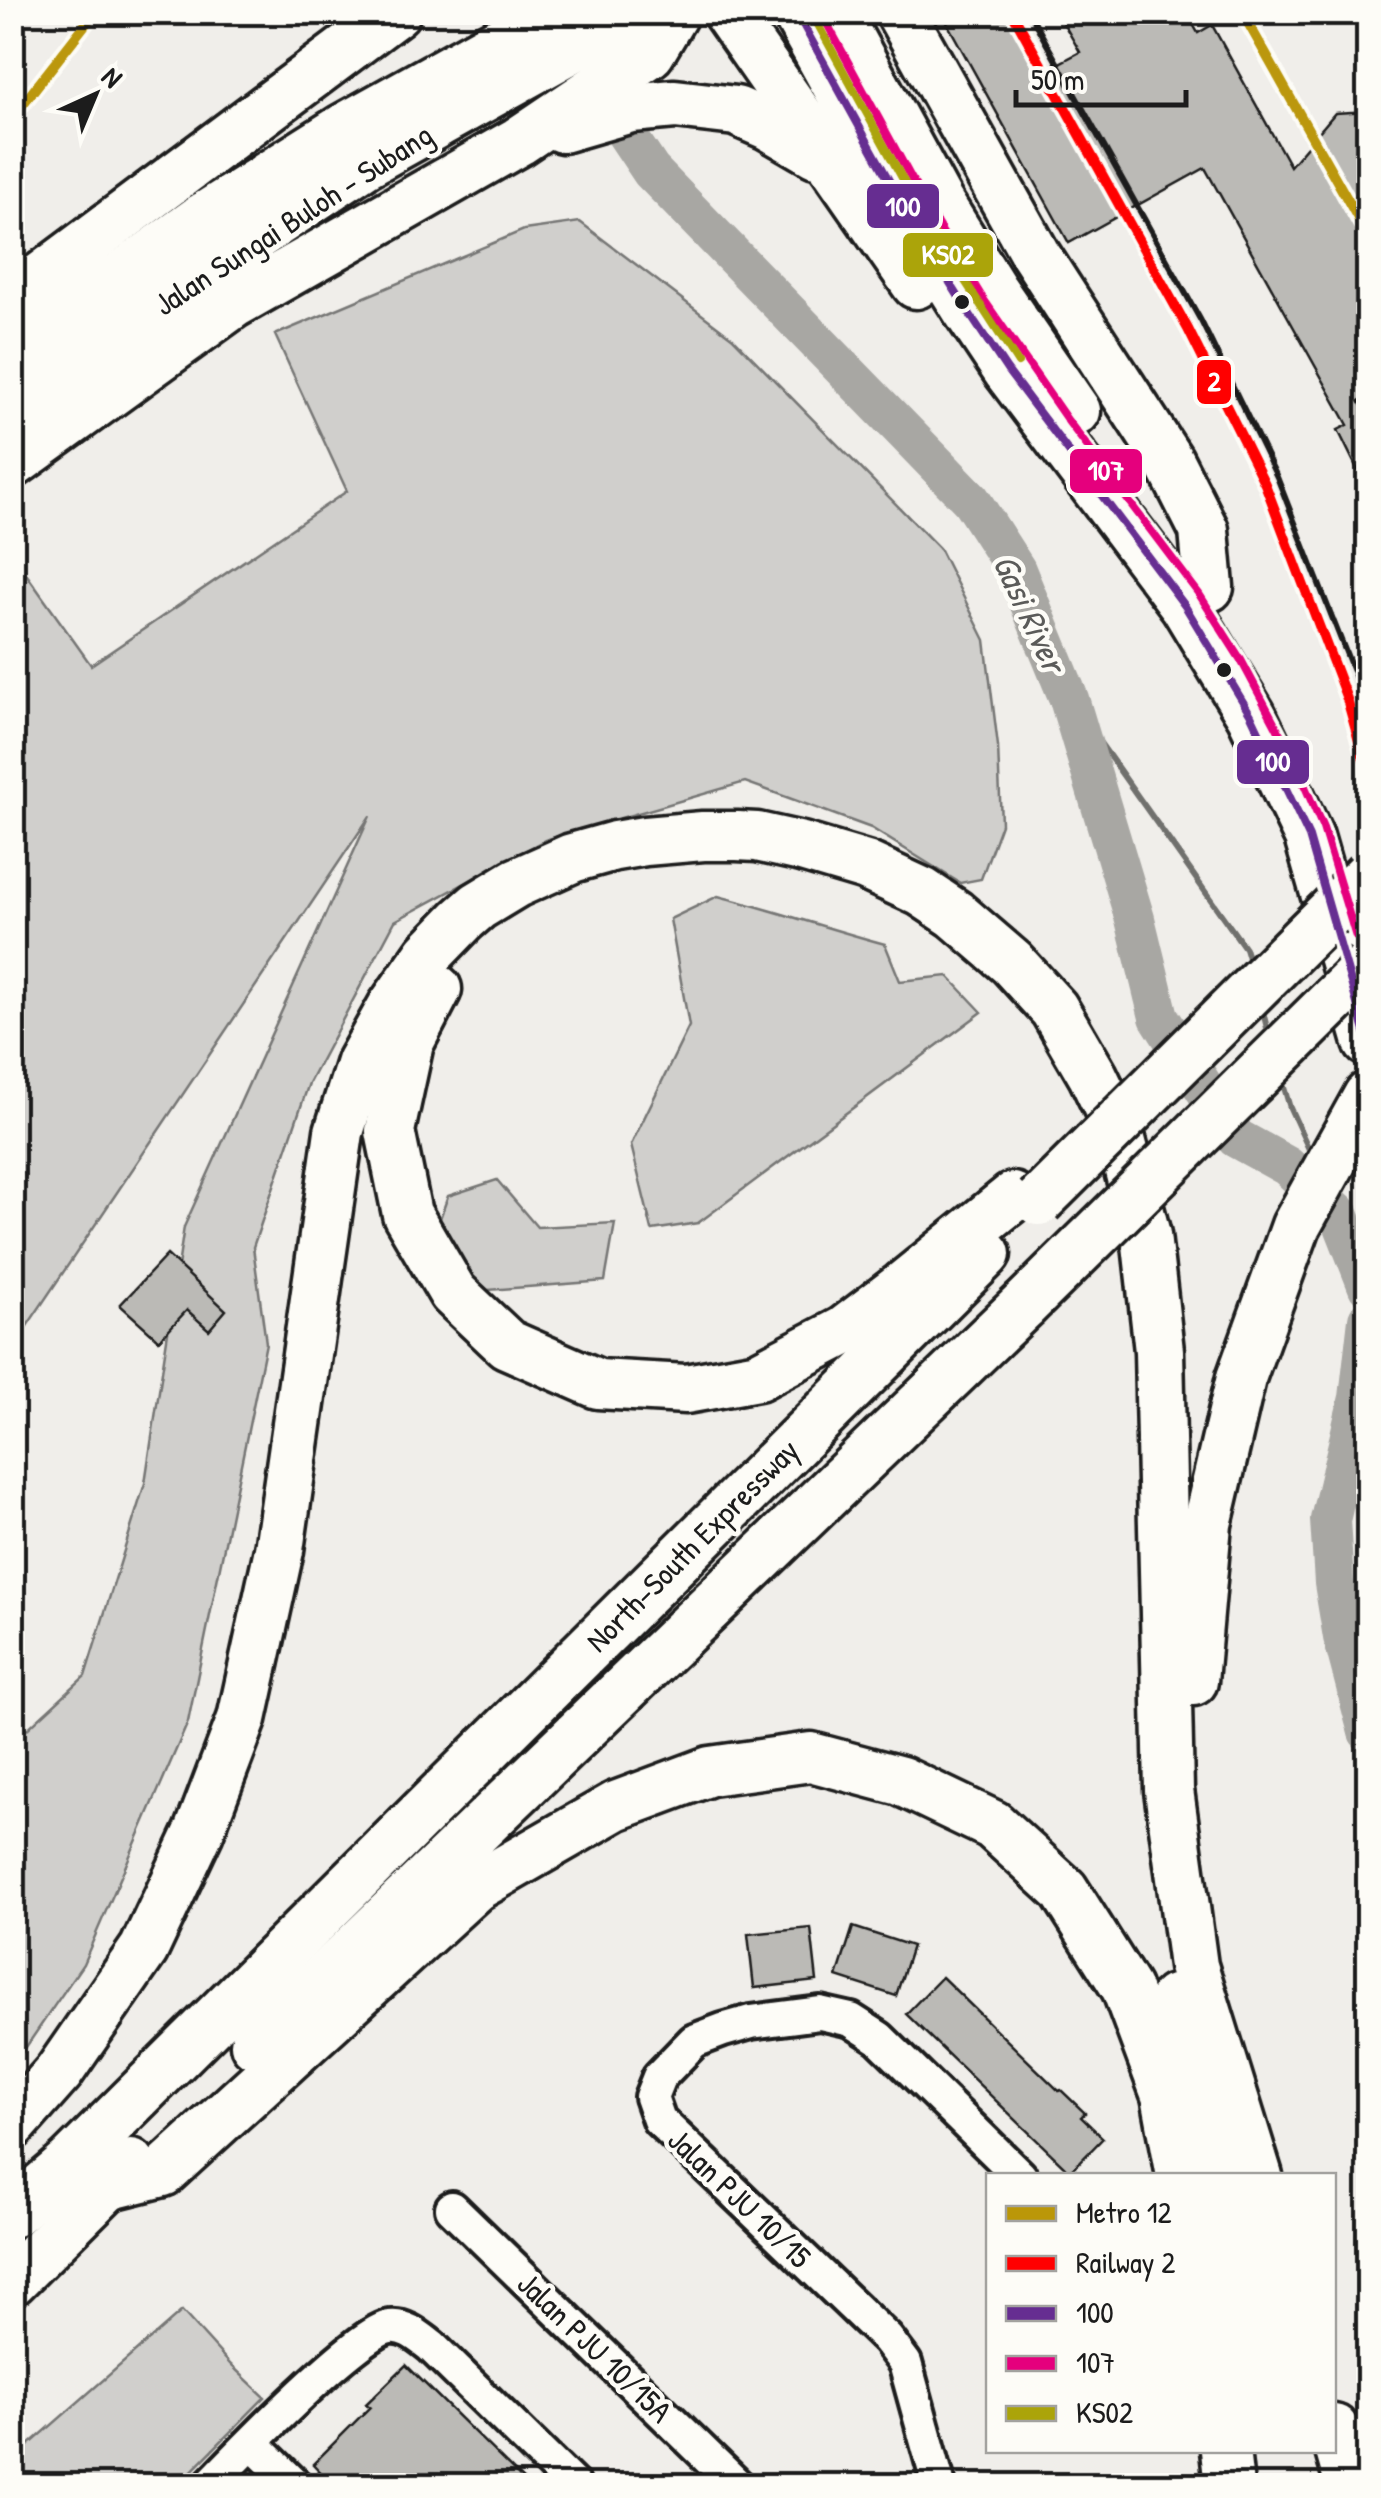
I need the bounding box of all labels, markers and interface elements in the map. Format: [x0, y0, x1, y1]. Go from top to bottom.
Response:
north arrow [45, 45, 145, 145]
scale bar [1016, 45, 1186, 107]
text: N [94, 58, 131, 96]
text: 50 m [1031, 59, 1084, 99]
street label: Jalan Sungai Buloh - Subang [145, 113, 441, 325]
line badge: 100 [865, 182, 941, 230]
text: 100 [885, 187, 921, 225]
line badge: KS02 [901, 231, 995, 279]
text: KS02 [921, 235, 975, 273]
unlabelled marker [952, 292, 972, 312]
line badge: 2 [1195, 358, 1233, 406]
text: 2 [1207, 362, 1221, 400]
line badge: 107 [1068, 447, 1144, 495]
text: 107 [1088, 451, 1124, 489]
water label: Gasi River [982, 546, 1080, 684]
unlabelled marker [1214, 660, 1234, 680]
line badge: 100 [1235, 738, 1311, 786]
text: 100 [1255, 742, 1291, 780]
street label: North–South Expressway [576, 1429, 808, 1661]
street label: Jalan PJU 10/15 [659, 2119, 821, 2277]
legend [986, 2173, 1336, 2453]
text: Metro 12 [1076, 2192, 1172, 2232]
text: Railway 2 [1076, 2242, 1175, 2282]
street label: Jalan PJU 10/15A [508, 2262, 682, 2432]
text: 100 [1076, 2292, 1114, 2332]
text: 107 [1076, 2342, 1115, 2382]
text: KS02 [1076, 2392, 1133, 2432]

